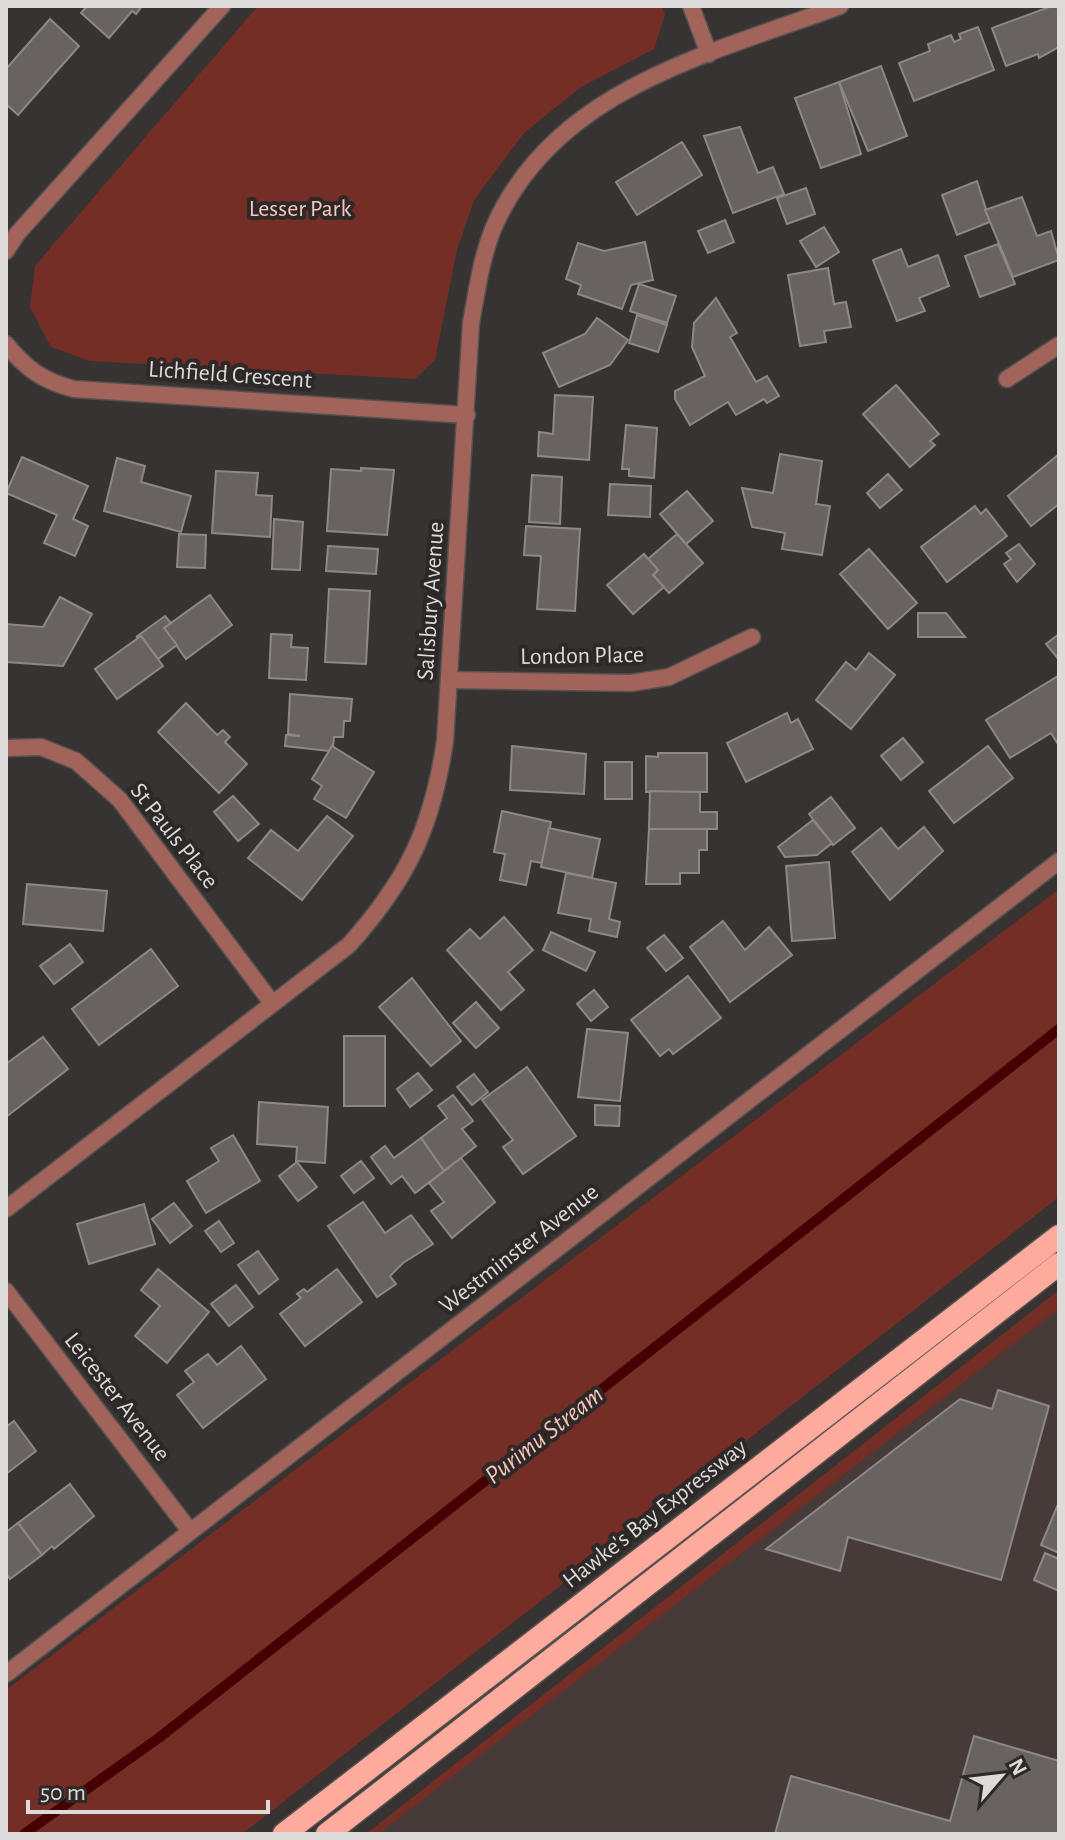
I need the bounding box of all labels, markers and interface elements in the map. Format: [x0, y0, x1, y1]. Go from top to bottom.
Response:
park label: Lesser Park [249, 197, 351, 221]
street label: Lichfield Crescent [147, 357, 313, 393]
street label: Salisbury Avenue [413, 521, 449, 681]
street label: London Place [520, 643, 644, 669]
street label: St Pauls Place [126, 779, 222, 893]
street label: Westminster Avenue [435, 1180, 603, 1318]
street label: Leicester Avenue [60, 1328, 174, 1466]
water label: Purimu Stream [480, 1381, 608, 1489]
street label: Hawke's Bay Expressway [559, 1435, 751, 1593]
north arrow [961, 1736, 1041, 1816]
text: N [1004, 1755, 1031, 1779]
scale bar [28, 1764, 268, 1814]
text: 50 m [40, 1781, 86, 1805]

